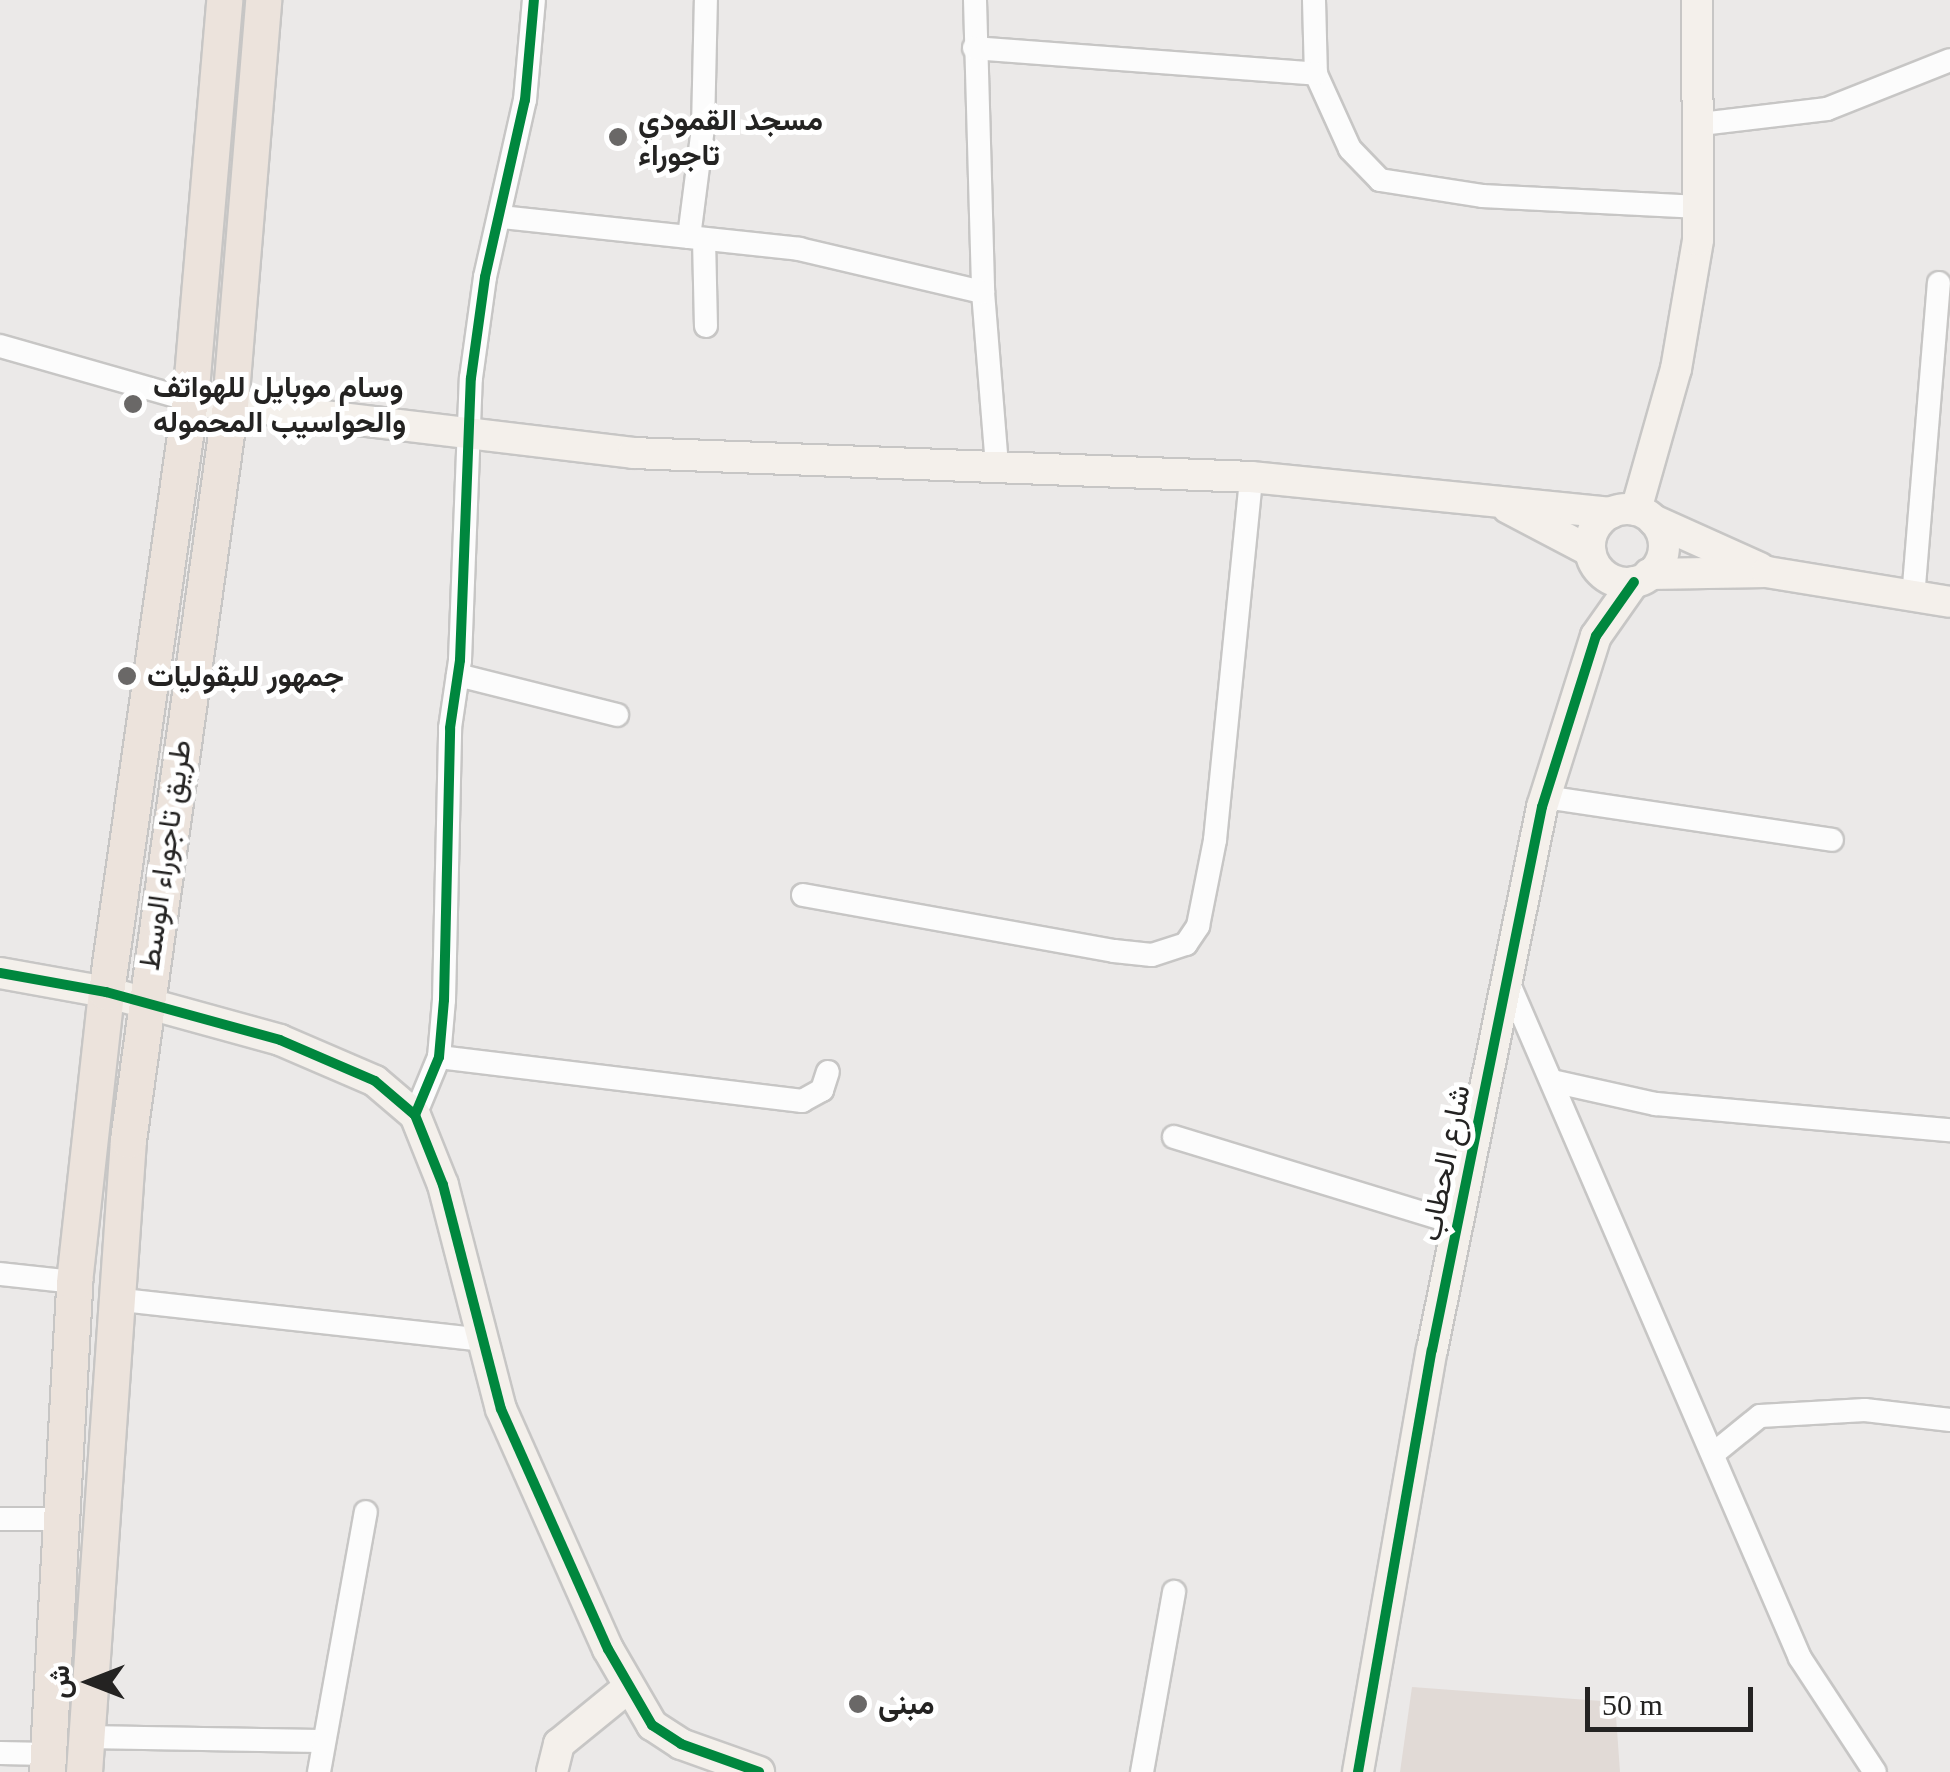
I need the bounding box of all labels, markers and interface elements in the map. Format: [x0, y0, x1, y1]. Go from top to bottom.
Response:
place label: مسجد القمودي تاجوراء [638, 102, 823, 172]
marker: مسجد القمودي تاجوراء [607, 126, 629, 148]
place label: وسام موبايل للهواتف والحواسيب المحموله [153, 369, 406, 440]
marker: وسام موبايل للهواتف والحواسيب المحموله [122, 393, 144, 415]
place label: جمهور للبقوليات [147, 658, 344, 694]
marker: جمهور للبقوليات [116, 665, 138, 687]
street label: طريق تاجوراء الوسط [131, 737, 199, 973]
street label: شارع الحطاب [1412, 1082, 1478, 1244]
north arrow [40, 1632, 140, 1732]
text: ش [44, 1665, 75, 1699]
scale bar [1590, 1667, 1758, 1729]
place label: مبنى [878, 1686, 935, 1722]
text: 50 m [1602, 1688, 1663, 1721]
marker: مبنى [847, 1693, 869, 1715]

